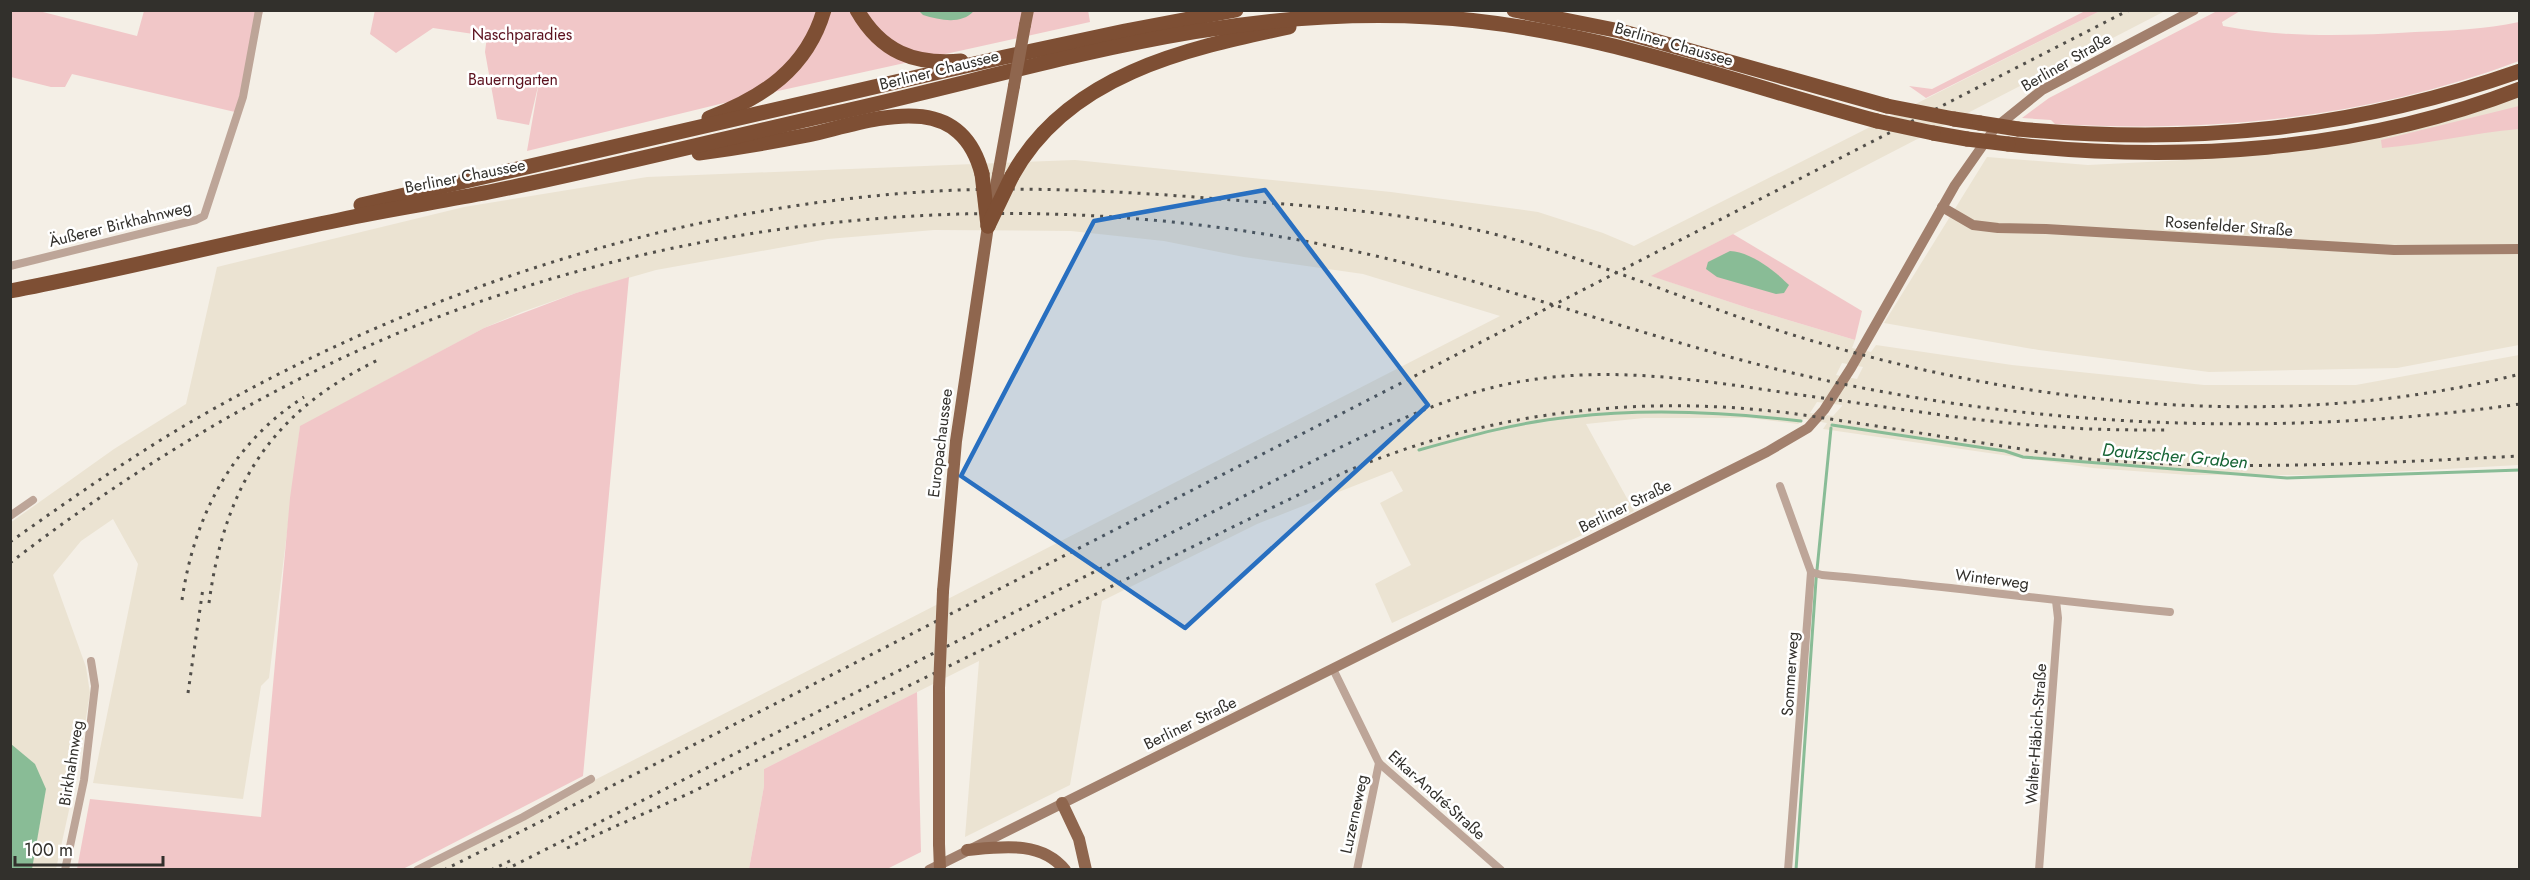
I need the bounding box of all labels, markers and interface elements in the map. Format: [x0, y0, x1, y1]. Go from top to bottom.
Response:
street label: Berliner Chaussee [1612, 16, 1736, 72]
park label: Naschparadies [472, 23, 572, 46]
street label: Berliner Straße [2017, 27, 2115, 97]
street label: Berliner Chaussee [877, 44, 1001, 96]
park label: Bauerngarten [468, 68, 558, 91]
street label: Berliner Chaussee [403, 153, 527, 199]
street label: Äußerer Birkhahnweg [46, 195, 194, 253]
street label: Rosenfelder Straße [2164, 210, 2294, 242]
street label: Europachaussee [922, 387, 958, 499]
water label: Dautzscher Graben [2101, 437, 2249, 475]
street label: Berliner Straße [1575, 474, 1675, 538]
street label: Winterweg [1954, 563, 2030, 595]
street label: Sommerweg [1776, 631, 1804, 717]
street label: Walter-Häbich-Straße [2020, 663, 2052, 805]
street label: Berliner Straße [1140, 691, 1240, 755]
street label: Birkhahnweg [53, 719, 89, 807]
street label: Etkar-André-Straße [1383, 745, 1491, 845]
street label: Luzerneweg [1334, 772, 1374, 856]
scale bar [15, 829, 164, 867]
text: 100 m [24, 837, 73, 863]

